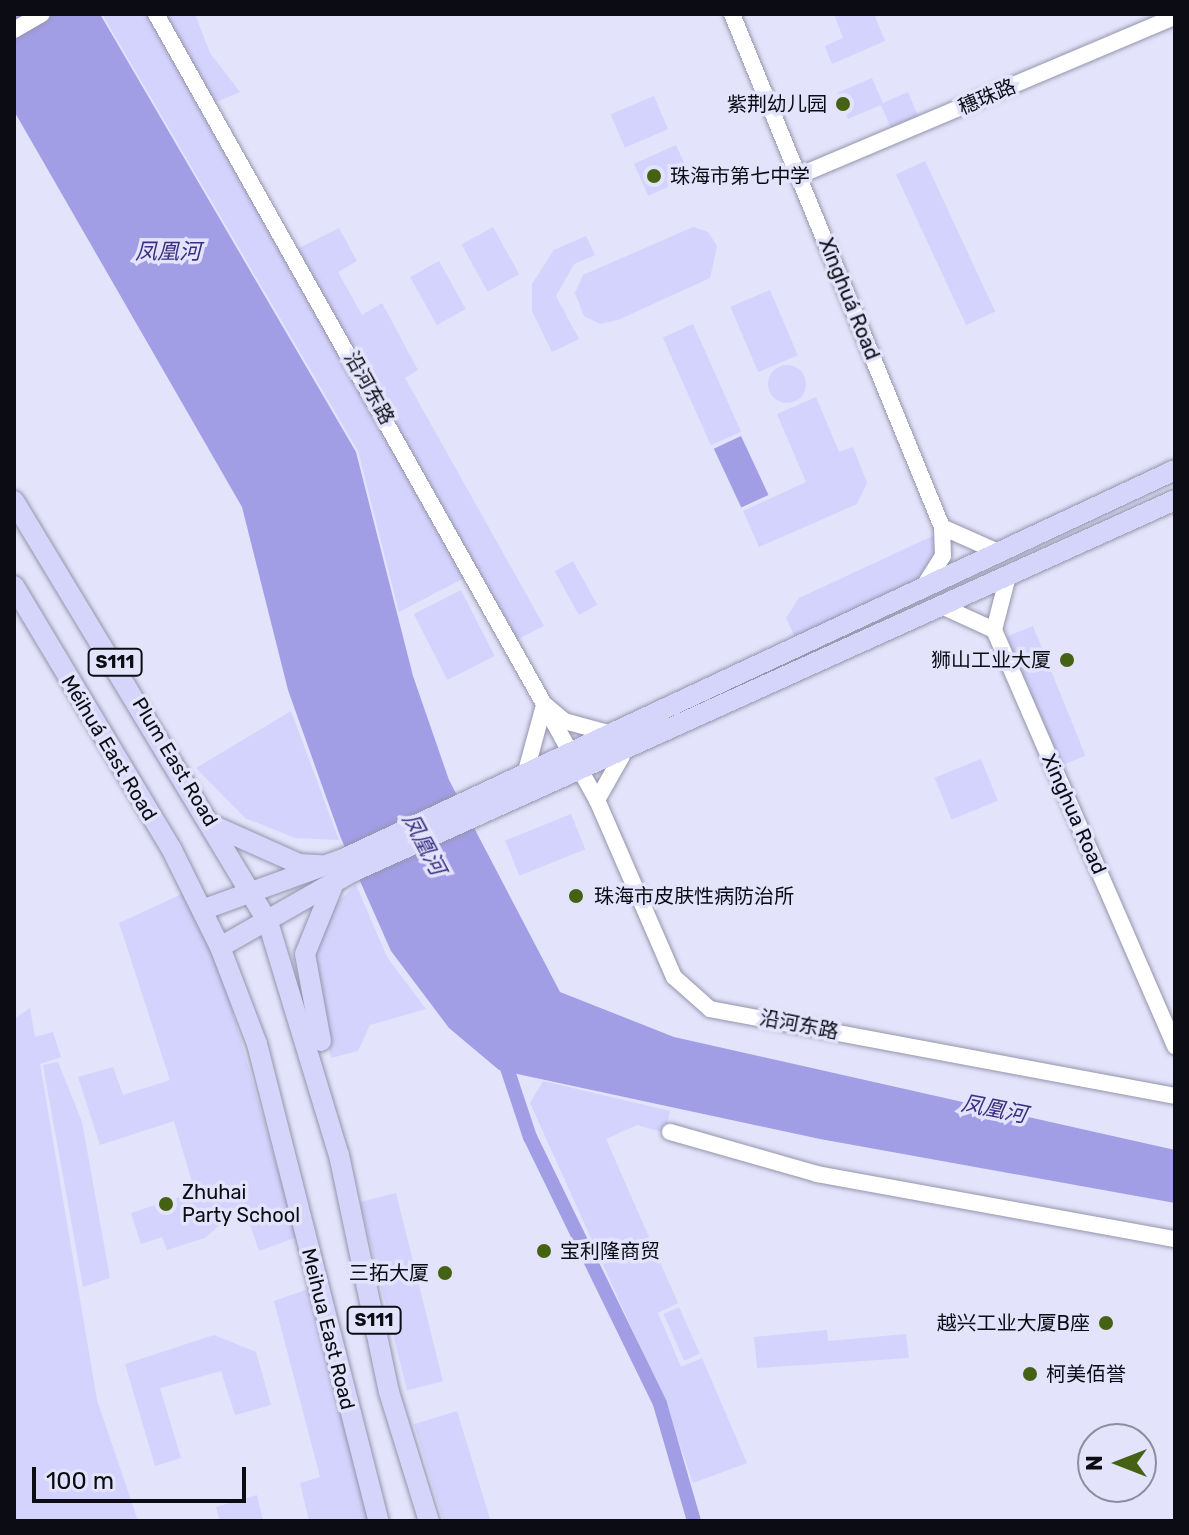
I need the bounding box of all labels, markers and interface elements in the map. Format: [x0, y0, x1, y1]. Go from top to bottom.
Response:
street label: 穗珠路 [955, 74, 1019, 120]
place label: 紫荆幼儿园 [727, 92, 827, 116]
marker: 紫荆幼儿园 [834, 95, 852, 113]
place label: 珠海市第七中学 [670, 164, 810, 188]
marker: 珠海市第七中学 [645, 167, 663, 185]
street label: Xīnghuá Road [814, 235, 884, 363]
water label: 凤凰河 [135, 239, 201, 265]
street label: 沿河东路 [339, 347, 399, 429]
road number: S111 [87, 648, 143, 676]
place label: 狮山工业大厦 [931, 648, 1051, 672]
marker: 狮山工业大厦 [1058, 651, 1076, 669]
street label: Méihuá East Road [56, 671, 162, 825]
street label: Plum East Road [127, 693, 223, 831]
street label: Xinghua Road [1037, 750, 1111, 878]
water label: 凤凰河 [397, 809, 451, 879]
place label: 珠海市皮肤性病防治所 [594, 884, 794, 908]
marker: 珠海市皮肤性病防治所 [565, 885, 587, 907]
street label: 沿河东路 [757, 1006, 841, 1044]
water label: 凤凰河 [959, 1090, 1029, 1128]
place label: Zhuhai Party School [182, 1180, 301, 1227]
marker: Zhuhai Party School [157, 1195, 175, 1213]
place label: 宝利隆商贸 [560, 1239, 660, 1263]
marker: 宝利隆商贸 [535, 1242, 553, 1260]
street label: Meihua East Road [296, 1246, 360, 1412]
place label: 三拓大厦 [349, 1261, 429, 1285]
marker: 三拓大厦 [436, 1264, 454, 1282]
road number: S111 [346, 1306, 402, 1334]
place label: 越兴工业大厦B座 [937, 1311, 1090, 1335]
marker: 越兴工业大厦B座 [1097, 1314, 1115, 1332]
place label: 柯美佰誉 [1046, 1362, 1126, 1386]
marker: 柯美佰誉 [1021, 1365, 1039, 1383]
north arrow [1077, 1423, 1157, 1503]
scale bar [36, 1451, 250, 1501]
text: N [1081, 1455, 1108, 1471]
text: 100 m [46, 1467, 114, 1495]

